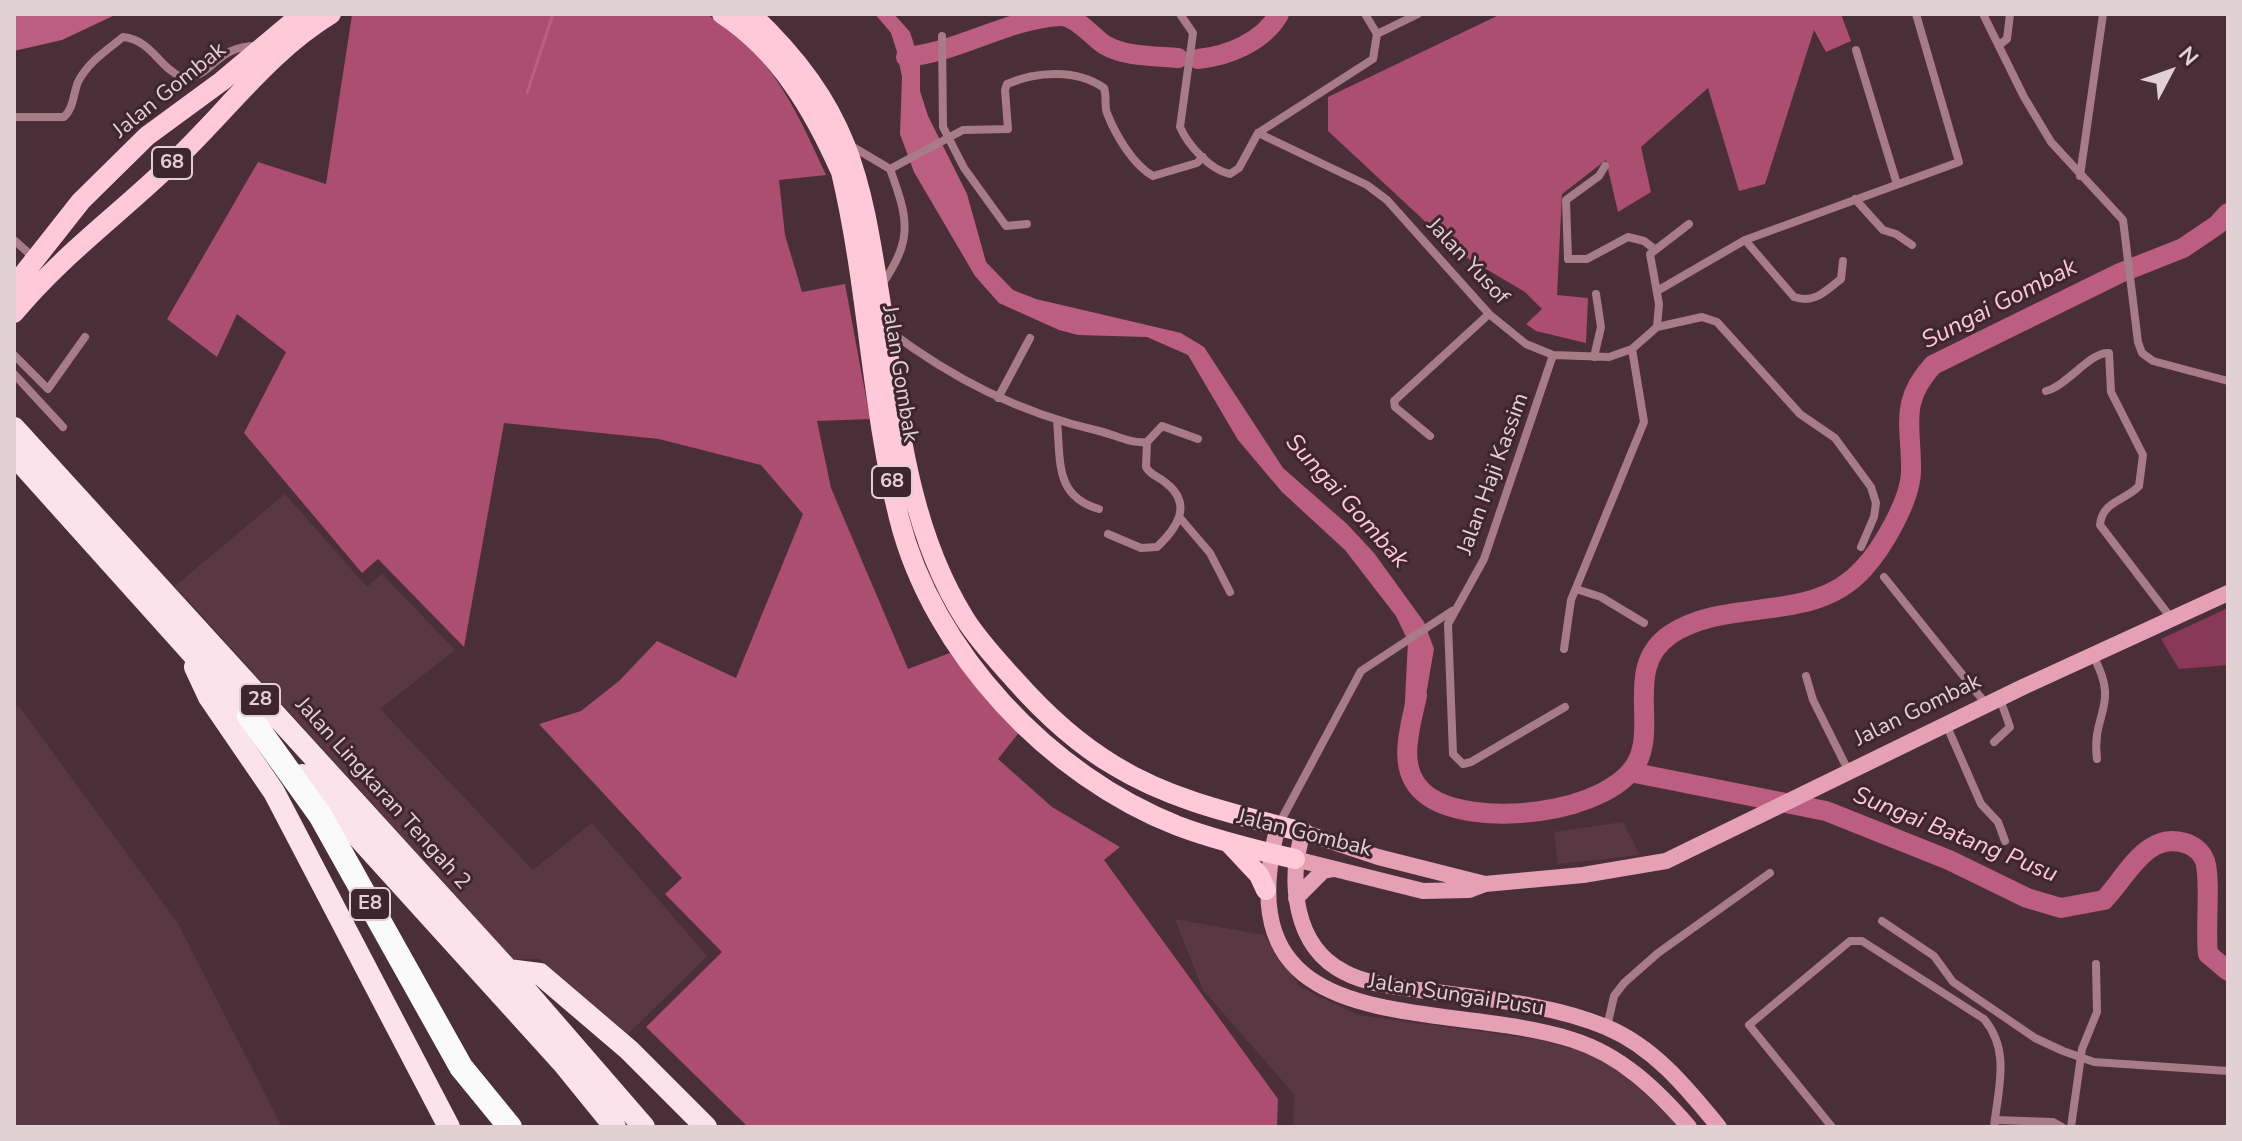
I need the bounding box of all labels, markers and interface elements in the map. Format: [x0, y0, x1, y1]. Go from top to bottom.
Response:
north arrow [2130, 32, 2210, 112]
street label: Jalan Gombak [108, 37, 232, 145]
text: N [2171, 40, 2205, 72]
road number: 68 [152, 147, 192, 179]
street label: Jalan Yusof [1420, 213, 1514, 311]
water label: Sungai Gombak [1918, 253, 2082, 357]
street label: Jalan Gombak [875, 304, 923, 444]
street label: Jalan Haji Kassim [1453, 390, 1535, 558]
water label: Sungai Gombak [1278, 429, 1414, 575]
road number: 68 [872, 466, 912, 498]
street label: Jalan Gombak [1850, 669, 1986, 753]
road number: 28 [240, 684, 280, 716]
street label: Jalan Lingkaran Tengah 2 [289, 693, 475, 895]
water label: Sungai Batang Pusu [1849, 782, 2061, 890]
street label: Jalan Gombak [1234, 805, 1374, 863]
road number: E8 [350, 888, 390, 920]
street label: Jalan Sungai Pusu [1366, 969, 1546, 1023]

